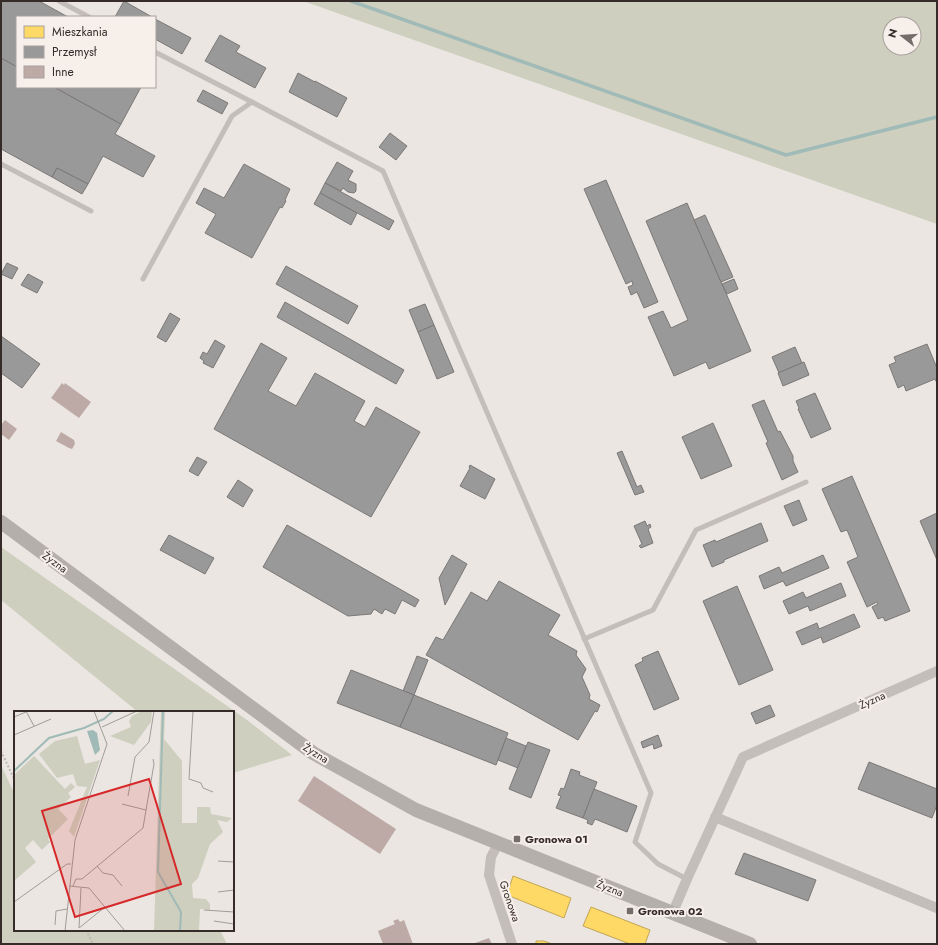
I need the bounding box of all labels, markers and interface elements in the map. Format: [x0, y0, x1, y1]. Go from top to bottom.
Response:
legend [16, 16, 156, 88]
north arrow [882, 16, 922, 56]
text: Mieszkania [52, 23, 108, 41]
text: N [884, 27, 901, 40]
text: Przemysł [52, 43, 98, 61]
text: Inne [52, 63, 74, 81]
street label: Żyzna [39, 548, 71, 576]
street label: Żyzna [856, 687, 888, 713]
inset map [14, 711, 234, 931]
street label: Żyzna [300, 739, 332, 767]
place label: Gronowa 01 [525, 831, 588, 847]
marker: Gronowa 01 [512, 834, 522, 844]
street label: Żyzna [594, 876, 626, 900]
street label: Gronowa [496, 878, 524, 924]
place label: Gronowa 02 [638, 903, 703, 919]
marker: Gronowa 02 [625, 906, 635, 916]

